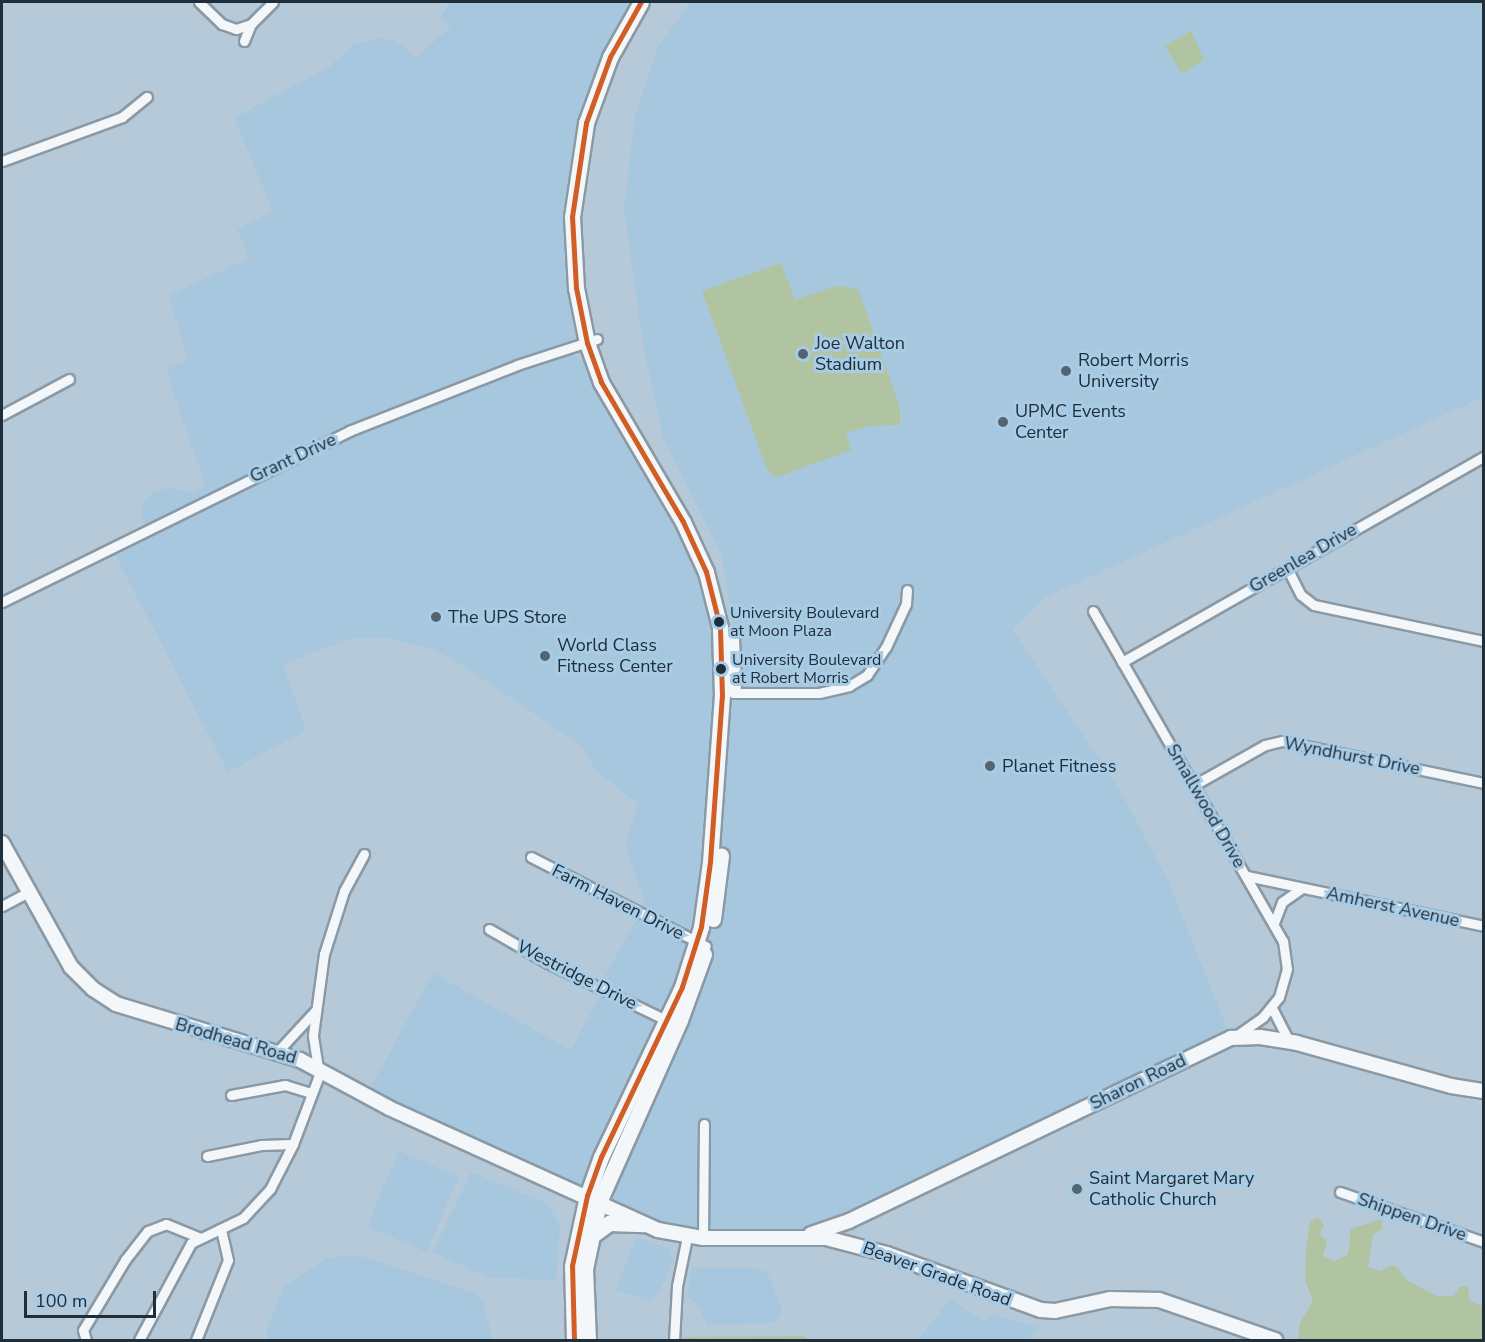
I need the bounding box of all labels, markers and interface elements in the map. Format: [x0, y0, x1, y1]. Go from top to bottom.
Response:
place label: Joe Walton Stadium [815, 333, 905, 376]
marker: Joe Walton Stadium [796, 347, 810, 361]
place label: Robert Morris University [1078, 350, 1189, 392]
marker: Robert Morris University [1059, 364, 1073, 378]
place label: UPMC Events Center [1015, 401, 1126, 444]
marker: UPMC Events Center [996, 415, 1010, 429]
street label: Grant Drive [246, 429, 340, 487]
street label: Greenlea Drive [1245, 519, 1361, 597]
place label: University Boulevard at Moon Plaza [730, 603, 879, 641]
place label: The UPS Store [448, 606, 567, 628]
marker: The UPS Store [429, 610, 443, 624]
marker: University Boulevard at Moon Plaza [713, 616, 725, 628]
place label: World Class Fitness Center [557, 635, 673, 678]
marker: World Class Fitness Center [538, 649, 552, 663]
place label: University Boulevard at Robert Morris [732, 650, 881, 688]
marker: University Boulevard at Robert Morris [715, 663, 727, 675]
street label: Wyndhurst Drive [1282, 732, 1422, 780]
street label: Smallwood Drive [1162, 740, 1250, 872]
place label: Planet Fitness [1002, 755, 1116, 777]
marker: Planet Fitness [983, 759, 997, 773]
street label: Farm Haven Drive [549, 859, 687, 945]
street label: Amherst Avenue [1325, 882, 1461, 932]
street label: Westridge Drive [513, 935, 641, 1015]
street label: Brodhead Road [173, 1013, 299, 1069]
street label: Sharon Road [1087, 1050, 1189, 1114]
place label: Saint Margaret Mary Catholic Church [1089, 1168, 1254, 1210]
marker: Saint Margaret Mary Catholic Church [1070, 1182, 1084, 1196]
street label: Shippen Drive [1355, 1188, 1469, 1246]
street label: Beaver Grade Road [860, 1237, 1014, 1311]
scale bar [27, 1279, 159, 1317]
text: 100 m [35, 1289, 87, 1313]

